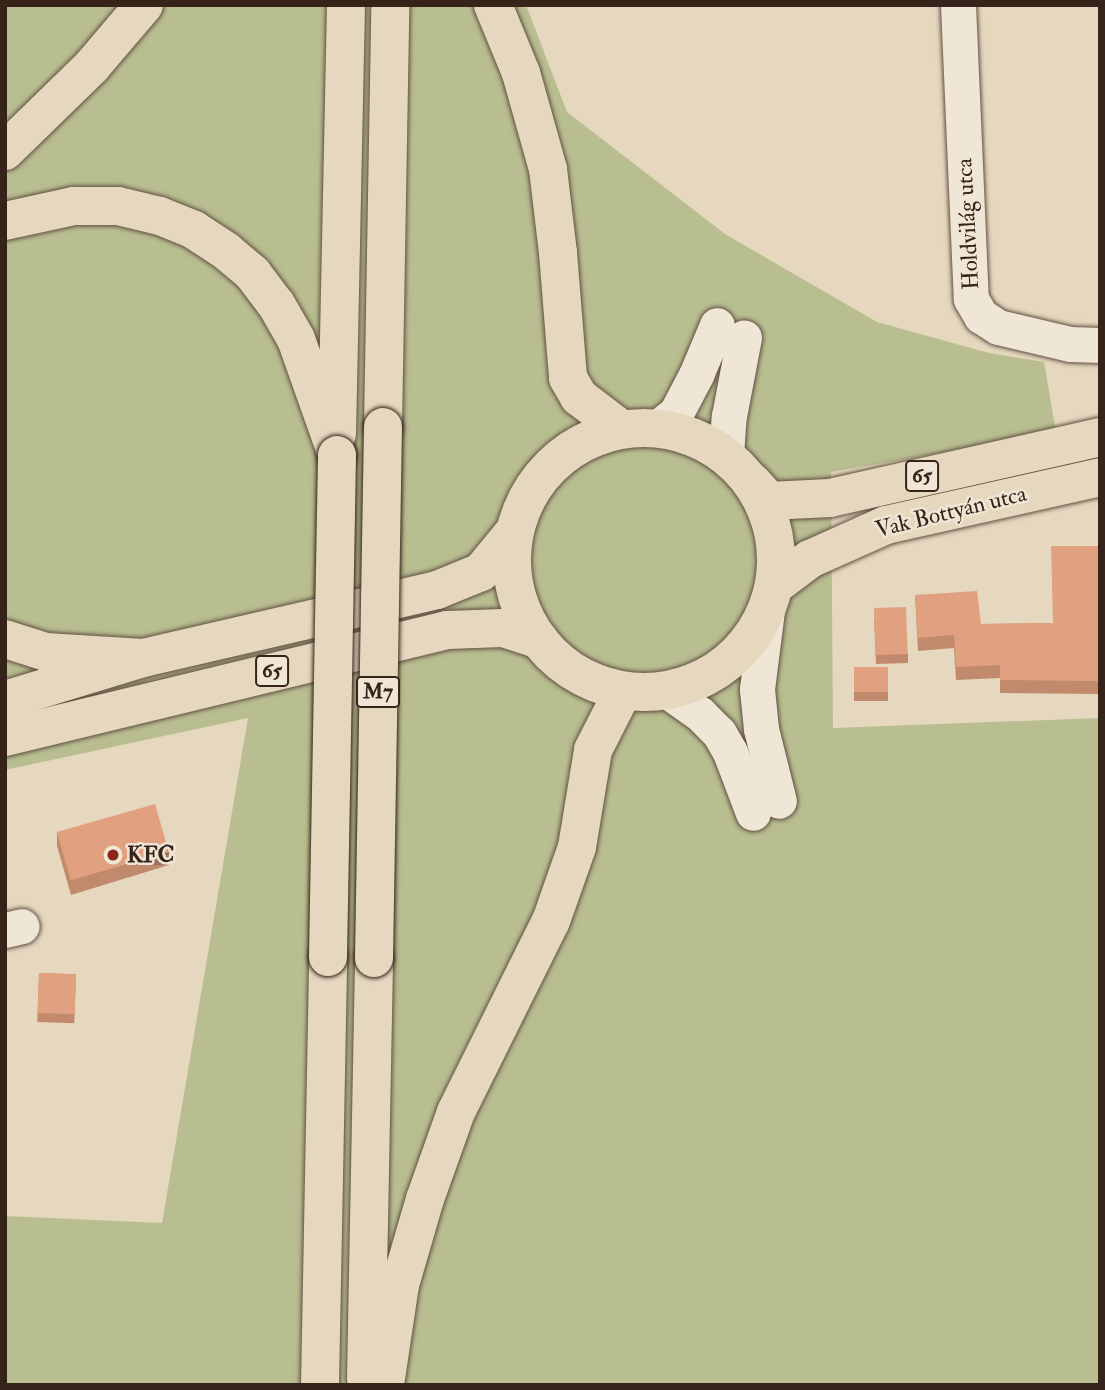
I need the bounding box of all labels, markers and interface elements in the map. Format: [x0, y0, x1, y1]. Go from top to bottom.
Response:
street label: Holdvilág utca [951, 157, 985, 291]
road number: 65 [904, 458, 940, 494]
street label: Vak Bottyán utca [873, 480, 1029, 544]
road number: 65 [254, 654, 290, 688]
road number: M7 [355, 674, 401, 710]
place label: KFC [127, 841, 174, 869]
marker: KFC [105, 847, 121, 863]

